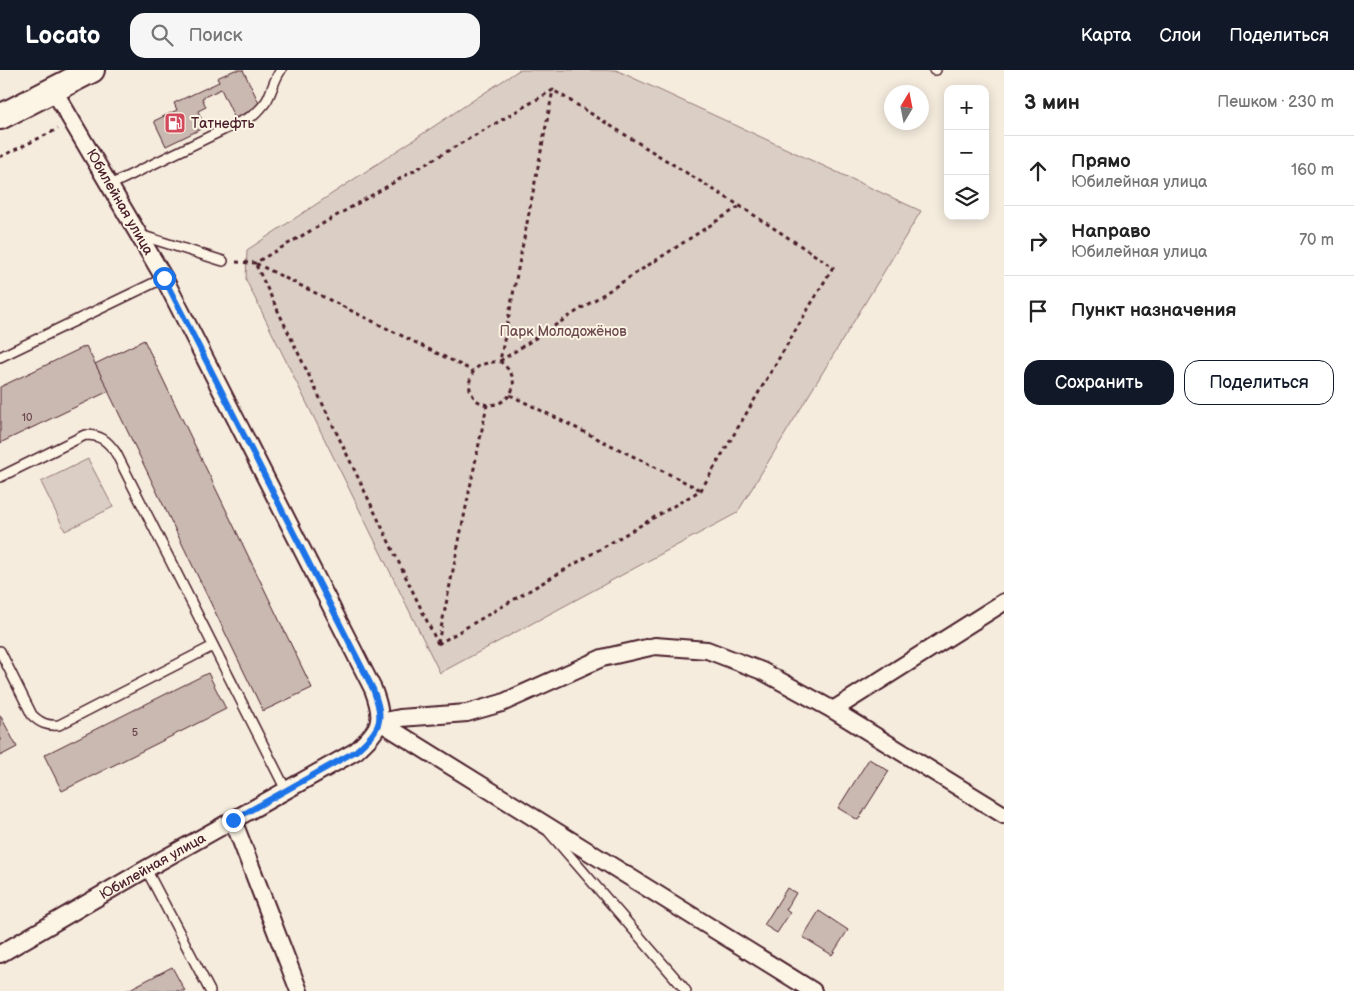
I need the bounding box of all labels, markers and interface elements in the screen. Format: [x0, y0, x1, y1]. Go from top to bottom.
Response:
search box [130, 13, 480, 58]
text: Locato [25, 21, 100, 50]
icon: search [148, 21, 176, 49]
text: Поиск [188, 24, 243, 47]
text: Карта [1081, 25, 1131, 46]
text: Слои [1159, 25, 1201, 46]
text: Поделиться [1229, 25, 1329, 46]
north arrow [884, 85, 929, 130]
map controls [944, 85, 989, 220]
button: + [944, 85, 989, 130]
text: 3 мин [1024, 90, 1080, 115]
text: Пешком · 230 m [1217, 93, 1334, 112]
fuel station icon: Татнефть [163, 111, 187, 135]
place label: Татнефть [191, 115, 255, 132]
button: − [944, 130, 989, 175]
street label: Юбилейная улица [83, 146, 158, 259]
text: Прямо [1071, 150, 1131, 173]
icon: ahead [1024, 157, 1052, 185]
text: 160 m [1291, 161, 1334, 180]
text: Юбилейная улица [1071, 173, 1208, 192]
button: layers [944, 175, 989, 220]
text: Направо [1071, 220, 1151, 243]
icon: right [1024, 227, 1052, 255]
text: 70 m [1299, 231, 1334, 250]
text: Юбилейная улица [1071, 243, 1208, 262]
route start [153, 267, 176, 290]
icon: arrive [1024, 297, 1052, 325]
text: Пункт назначения [1071, 299, 1236, 322]
park label: Парк Молодожёнов [500, 323, 627, 340]
button: Сохранить [1024, 360, 1174, 405]
button: Поделиться [1184, 360, 1334, 405]
house number: 10 [22, 411, 33, 424]
house number: 5 [132, 726, 138, 739]
route end [222, 809, 245, 832]
street label: Юбилейная улица [96, 828, 209, 903]

